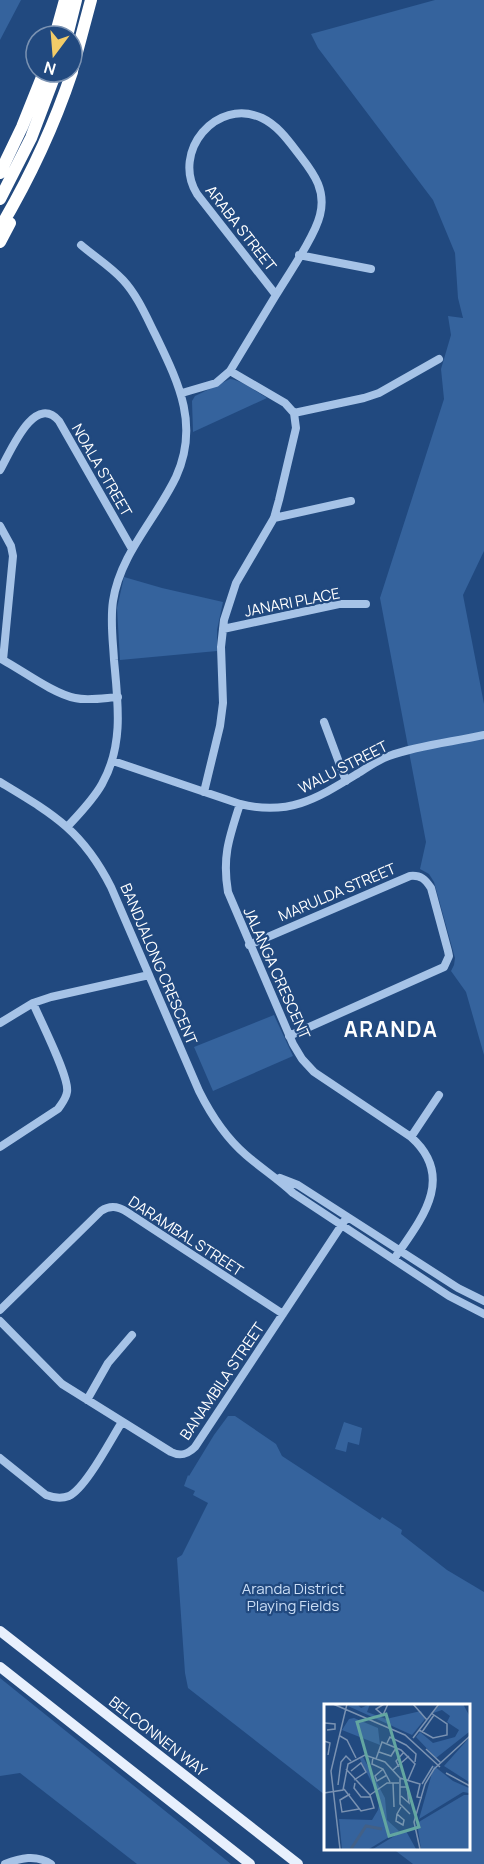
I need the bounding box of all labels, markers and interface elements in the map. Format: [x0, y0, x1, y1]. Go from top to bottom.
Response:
north arrow [24, 24, 84, 84]
text: N [41, 56, 58, 81]
street label: ARABA STREET [201, 181, 281, 275]
street label: NOALA STREET [67, 420, 137, 520]
street label: JANARI PLACE [242, 582, 342, 622]
street label: WALU STREET [295, 736, 391, 798]
street label: MARULDA STREET [275, 858, 399, 926]
street label: BANDJALONG CRESCENT [115, 880, 203, 1048]
street label: JALANGA CRESCENT [238, 904, 316, 1042]
district label: ARANDA [344, 1015, 438, 1043]
street label: DARAMBAL STREET [124, 1191, 248, 1281]
street label: BANAMBILA STREET [175, 1318, 269, 1444]
park label: Aranda District Playing Fields [242, 1578, 344, 1616]
street label: BELCONNEN WAY [105, 1691, 212, 1781]
inset map [324, 1704, 469, 1849]

